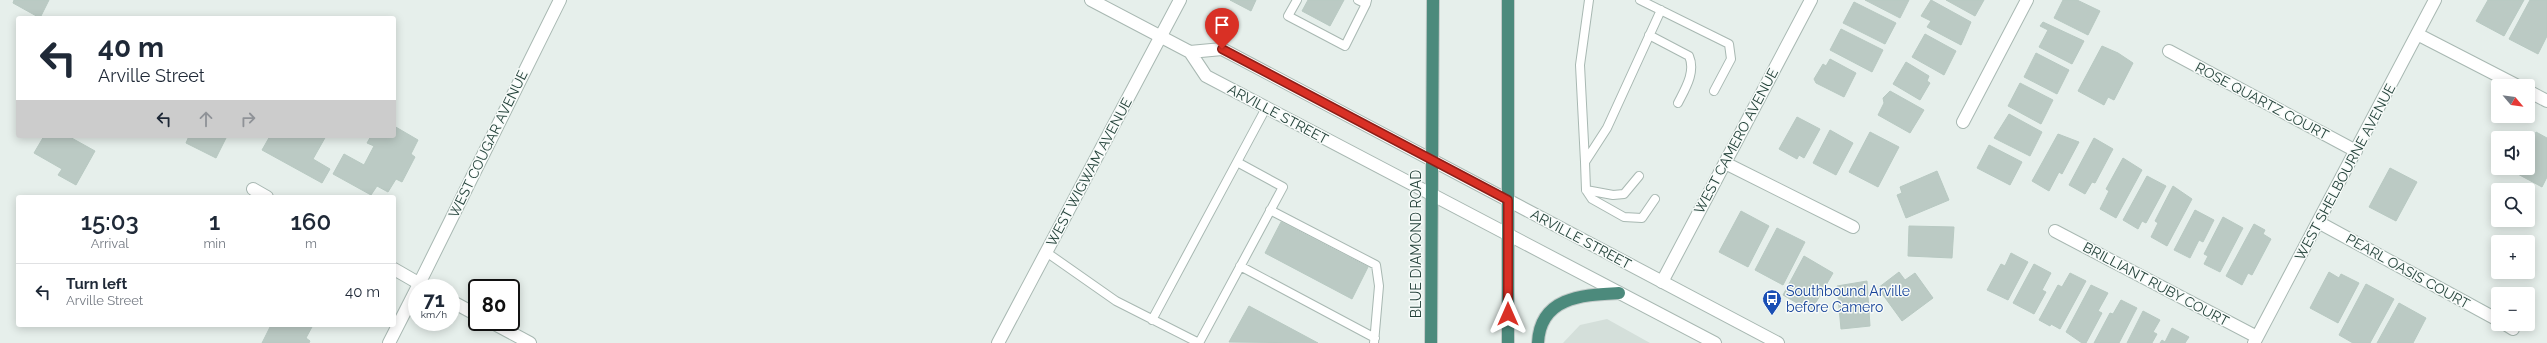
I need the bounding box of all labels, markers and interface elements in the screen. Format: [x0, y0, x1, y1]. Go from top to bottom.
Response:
pin [1205, 8, 1239, 49]
icon: arrive [1211, 14, 1233, 36]
text: 40 m [98, 31, 164, 64]
icon: left [32, 32, 84, 84]
street label: ROSE QUARTZ COURT [2193, 59, 2332, 143]
text: Arville Street [98, 65, 205, 86]
street label: WEST CAMERO AVENUE [1691, 66, 1781, 216]
street label: WEST COUGAR AVENUE [445, 68, 531, 220]
north arrow [2491, 79, 2535, 123]
map controls [2491, 79, 2535, 331]
street label: ARVILLE STREET [1225, 81, 1331, 147]
street label: WEST SHELBOURNE AVENUE [2292, 81, 2398, 263]
street label: WEST WIGWAM AVENUE [1043, 95, 1135, 249]
icon: left [153, 108, 175, 130]
icon: ahead [195, 108, 217, 130]
icon: right [237, 108, 259, 130]
button: sound [2491, 131, 2535, 175]
street label: BLUE DIAMOND ROAD [1408, 170, 1424, 318]
button: search [2491, 183, 2535, 227]
street label: ARVILLE STREET [1528, 206, 1634, 272]
text: 15:03 [81, 207, 139, 236]
text: 1 [209, 207, 220, 236]
text: 160 [291, 207, 331, 236]
street label: PEARL OASIS COURT [2343, 230, 2473, 312]
button: + [2491, 235, 2535, 279]
text: Arrival [91, 236, 129, 251]
text: min [203, 236, 226, 251]
text: m [305, 236, 317, 251]
street label: BRILLIANT RUBY COURT [2080, 239, 2232, 329]
text: Turn left [66, 275, 127, 293]
speed limit sign: 80 [468, 279, 520, 331]
icon: left [32, 281, 54, 303]
text: 40 m [345, 283, 380, 301]
place label: Southbound Arville before Camero [1786, 283, 1910, 315]
button: − [2491, 287, 2535, 331]
text: 71 [423, 288, 445, 312]
bus stop icon: Southbound Arville before Camero [1761, 288, 1783, 316]
text: Arville Street [66, 293, 143, 308]
position arrow [1487, 293, 1529, 335]
text: km/h [421, 309, 447, 320]

